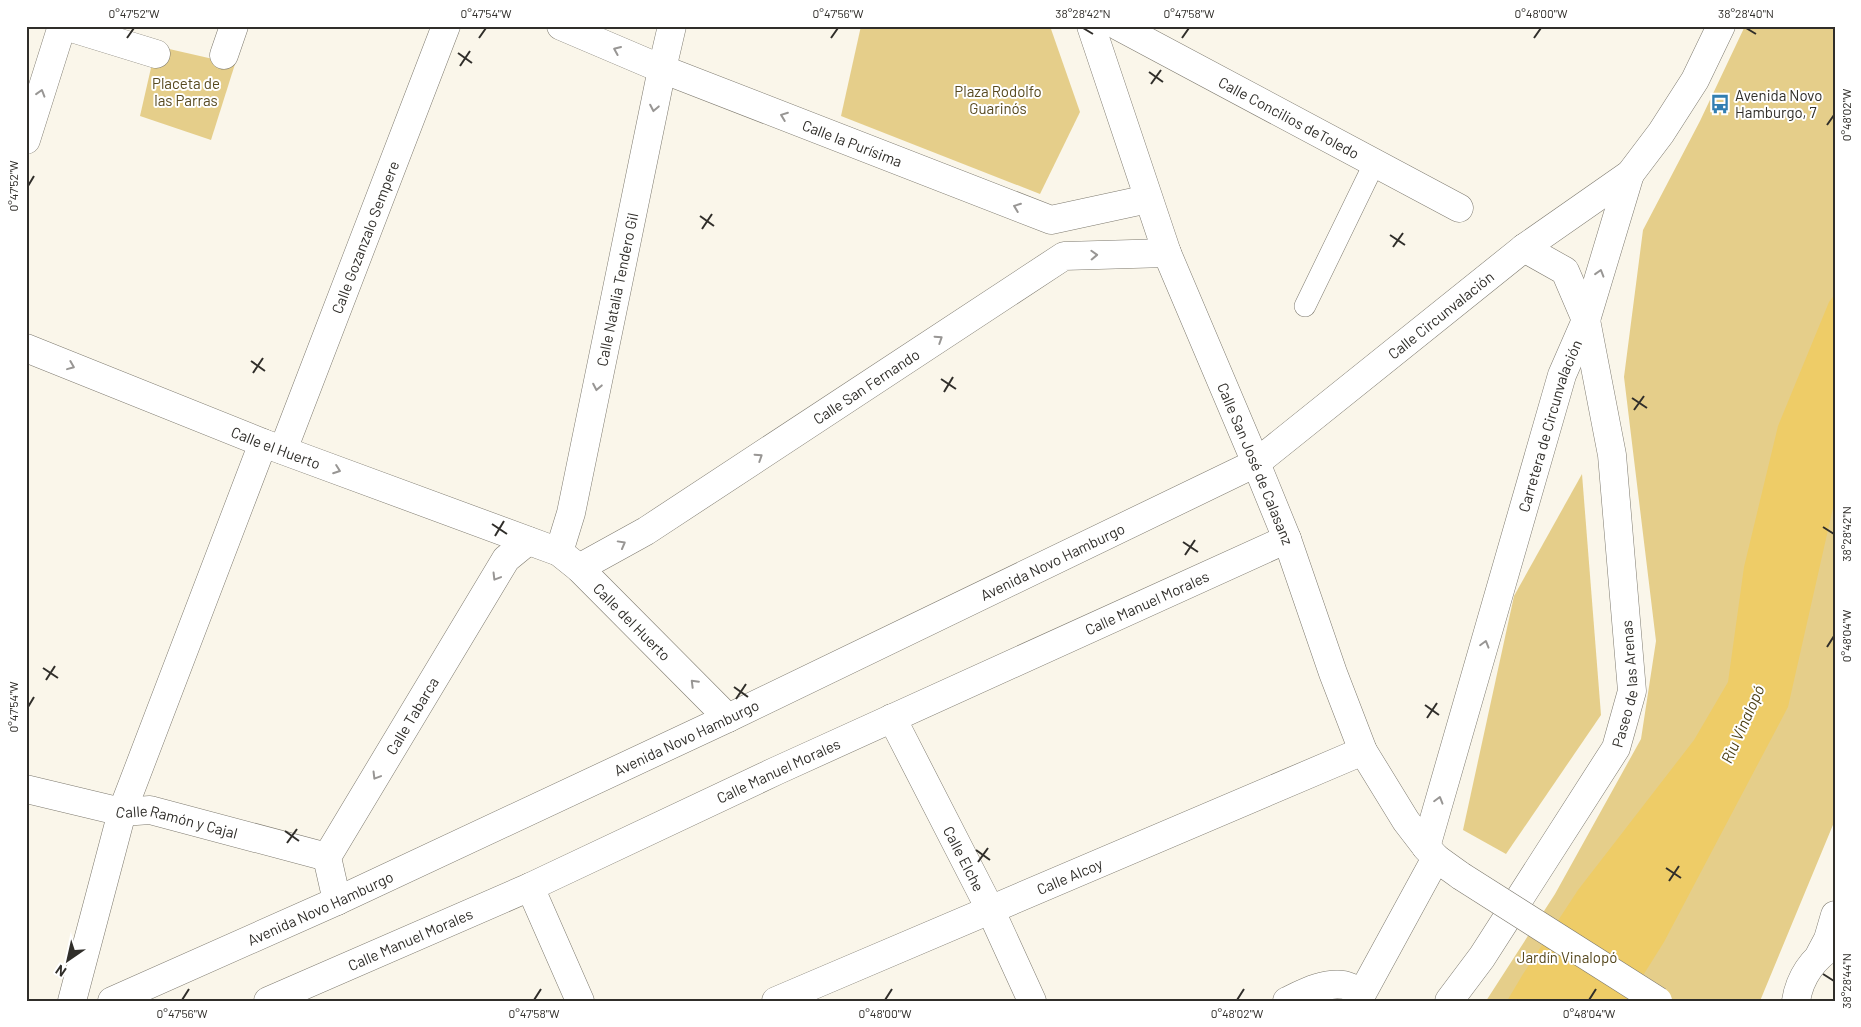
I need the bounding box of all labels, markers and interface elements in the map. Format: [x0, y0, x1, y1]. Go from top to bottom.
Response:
text: 0°47'52"W [108, 6, 160, 20]
text: 0°47'54"W [460, 6, 512, 20]
text: 0°47'56"W [813, 6, 864, 20]
text: 38°28'42"N [1055, 6, 1111, 20]
text: 0°47'58"W [1164, 6, 1215, 20]
text: 0°48'00"W [1514, 6, 1568, 20]
text: 38°28'40"N [1718, 6, 1774, 20]
one-way arrow [613, 45, 622, 56]
street label: Calle Concilios deToledo [1216, 72, 1363, 162]
park label: Placeta de las Parras [152, 74, 220, 109]
park label: Plaza Rodolfo Guarinós [954, 82, 1042, 117]
place label: Avenida Novo Hamburgo, 7 [1735, 86, 1822, 121]
text: 0°48'02"W [1839, 88, 1853, 141]
one-way arrow [35, 90, 45, 98]
bus stop icon: Avenida Novo Hamburgo, 7 [1709, 93, 1731, 115]
one-way arrow [649, 104, 660, 112]
one-way arrow [780, 112, 789, 122]
street label: Calle la Purísima [800, 115, 905, 170]
street label: Calle Gozanzalo Sempere [327, 158, 402, 316]
text: 0°47'52"W [6, 160, 20, 212]
one-way arrow [1013, 203, 1022, 213]
street label: Calle Natalia Tendero Gil [592, 211, 641, 368]
one-way arrow [1090, 250, 1098, 261]
street label: Calle Circunvalación [1384, 267, 1497, 363]
one-way arrow [1594, 269, 1604, 278]
one-way arrow [933, 336, 942, 345]
street label: Carretera de Circunvalación [1514, 337, 1585, 514]
street label: Calle San Fernando [810, 345, 923, 428]
one-way arrow [67, 360, 75, 370]
street label: Calle San José de Calasanz [1214, 380, 1297, 547]
one-way arrow [592, 383, 603, 392]
street label: Calle el Huerto [229, 422, 323, 472]
one-way arrow [753, 454, 762, 463]
one-way arrow [332, 464, 341, 474]
text: 38°28'42"N [1839, 506, 1853, 562]
street label: Avenida Novo Hamburgo [977, 519, 1127, 604]
one-way arrow [616, 540, 625, 550]
street label: Calle Manuel Morales [1082, 567, 1212, 639]
one-way arrow [492, 571, 502, 580]
street label: Calle del Huerto [590, 579, 675, 664]
text: 0°48'04"W [1839, 609, 1853, 662]
street label: Paseo de las Arenas [1608, 619, 1641, 749]
one-way arrow [1479, 641, 1489, 649]
street label: Calle Tabarca [382, 674, 442, 758]
one-way arrow [691, 680, 700, 689]
text: 0°47'54"W [6, 681, 20, 733]
water label: Riu Vinalopó [1716, 682, 1768, 766]
street label: Avenida Novo Hamburgo [611, 695, 762, 779]
street label: Calle Manuel Morales [714, 734, 843, 807]
one-way arrow [372, 771, 382, 780]
one-way arrow [1434, 797, 1444, 805]
street label: Calle Ramón y Cajal [114, 801, 240, 842]
street label: Calle Elche [940, 823, 988, 894]
street label: Calle Alcoy [1034, 854, 1105, 898]
street label: Avenida Novo Hamburgo [244, 867, 396, 949]
street label: Calle Manuel Morales [345, 904, 475, 974]
north arrow [42, 934, 92, 984]
park label: Jardín Vinalopó [1517, 948, 1617, 966]
text: 38°28'44"N [1839, 953, 1853, 1009]
text: N [52, 962, 69, 981]
text: 0°47'56"W [157, 1006, 208, 1020]
text: 0°47'58"W [509, 1006, 560, 1020]
text: 0°48'00"W [858, 1006, 912, 1020]
text: 0°48'02"W [1211, 1006, 1264, 1020]
text: 0°48'04"W [1563, 1006, 1616, 1020]

